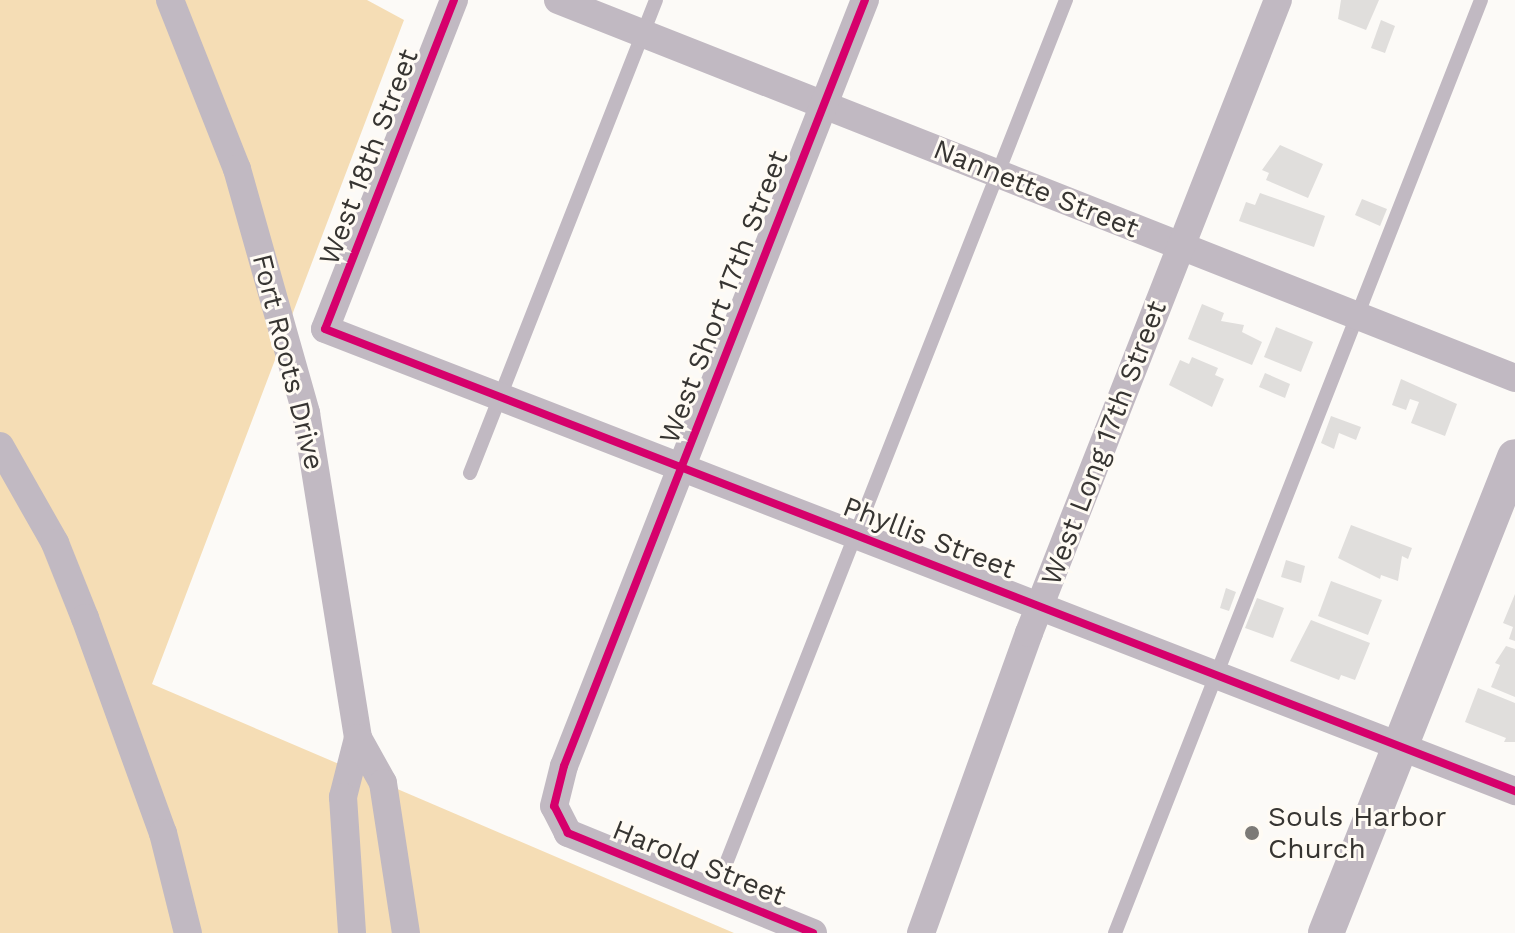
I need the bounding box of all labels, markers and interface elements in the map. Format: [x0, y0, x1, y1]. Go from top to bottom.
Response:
street label: West 18th Street [312, 44, 426, 270]
street label: Nannette Street [929, 133, 1143, 245]
street label: West Short 17th Street [652, 146, 796, 448]
street label: Fort Roots Drive [245, 251, 331, 473]
street label: West Long 17th Street [1034, 296, 1174, 590]
street label: Phyllis Street [838, 490, 1020, 586]
place label: Souls Harbor Church [1268, 800, 1446, 866]
street label: Harold Street [607, 813, 791, 913]
marker: Souls Harbor Church [1243, 824, 1261, 842]

